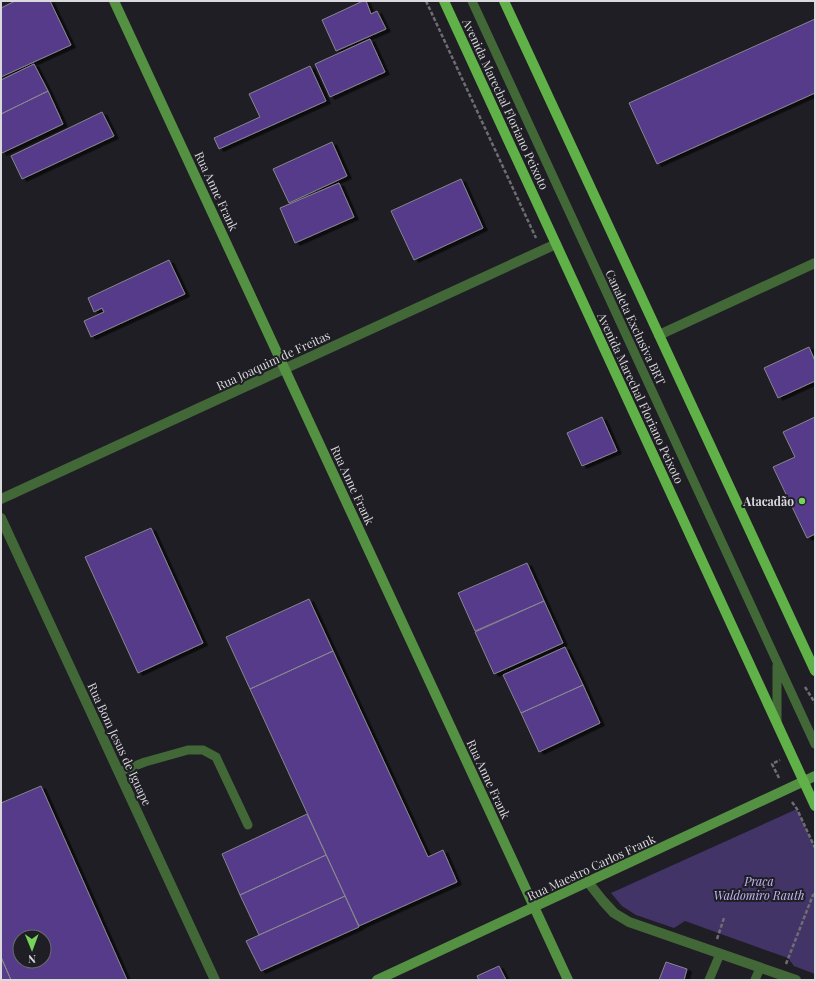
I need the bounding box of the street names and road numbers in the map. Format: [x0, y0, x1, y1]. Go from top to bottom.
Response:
street label: Avenida Marechal Floriano Peixoto [459, 15, 553, 192]
street label: Rua Anne Frank [192, 149, 243, 234]
street label: Canaleta Exclusiva BRT [602, 267, 670, 388]
street label: Avenida Marechal Floriano Peixoto [594, 309, 688, 486]
street label: Rua Joaquim de Freitas [213, 327, 333, 393]
street label: Rua Anne Frank [328, 443, 379, 528]
street label: Rua Bom Jesus de Iguape [84, 680, 156, 808]
street label: Rua Anne Frank [464, 737, 515, 822]
street label: Rua Maestro Carlos Frank [524, 830, 658, 904]

